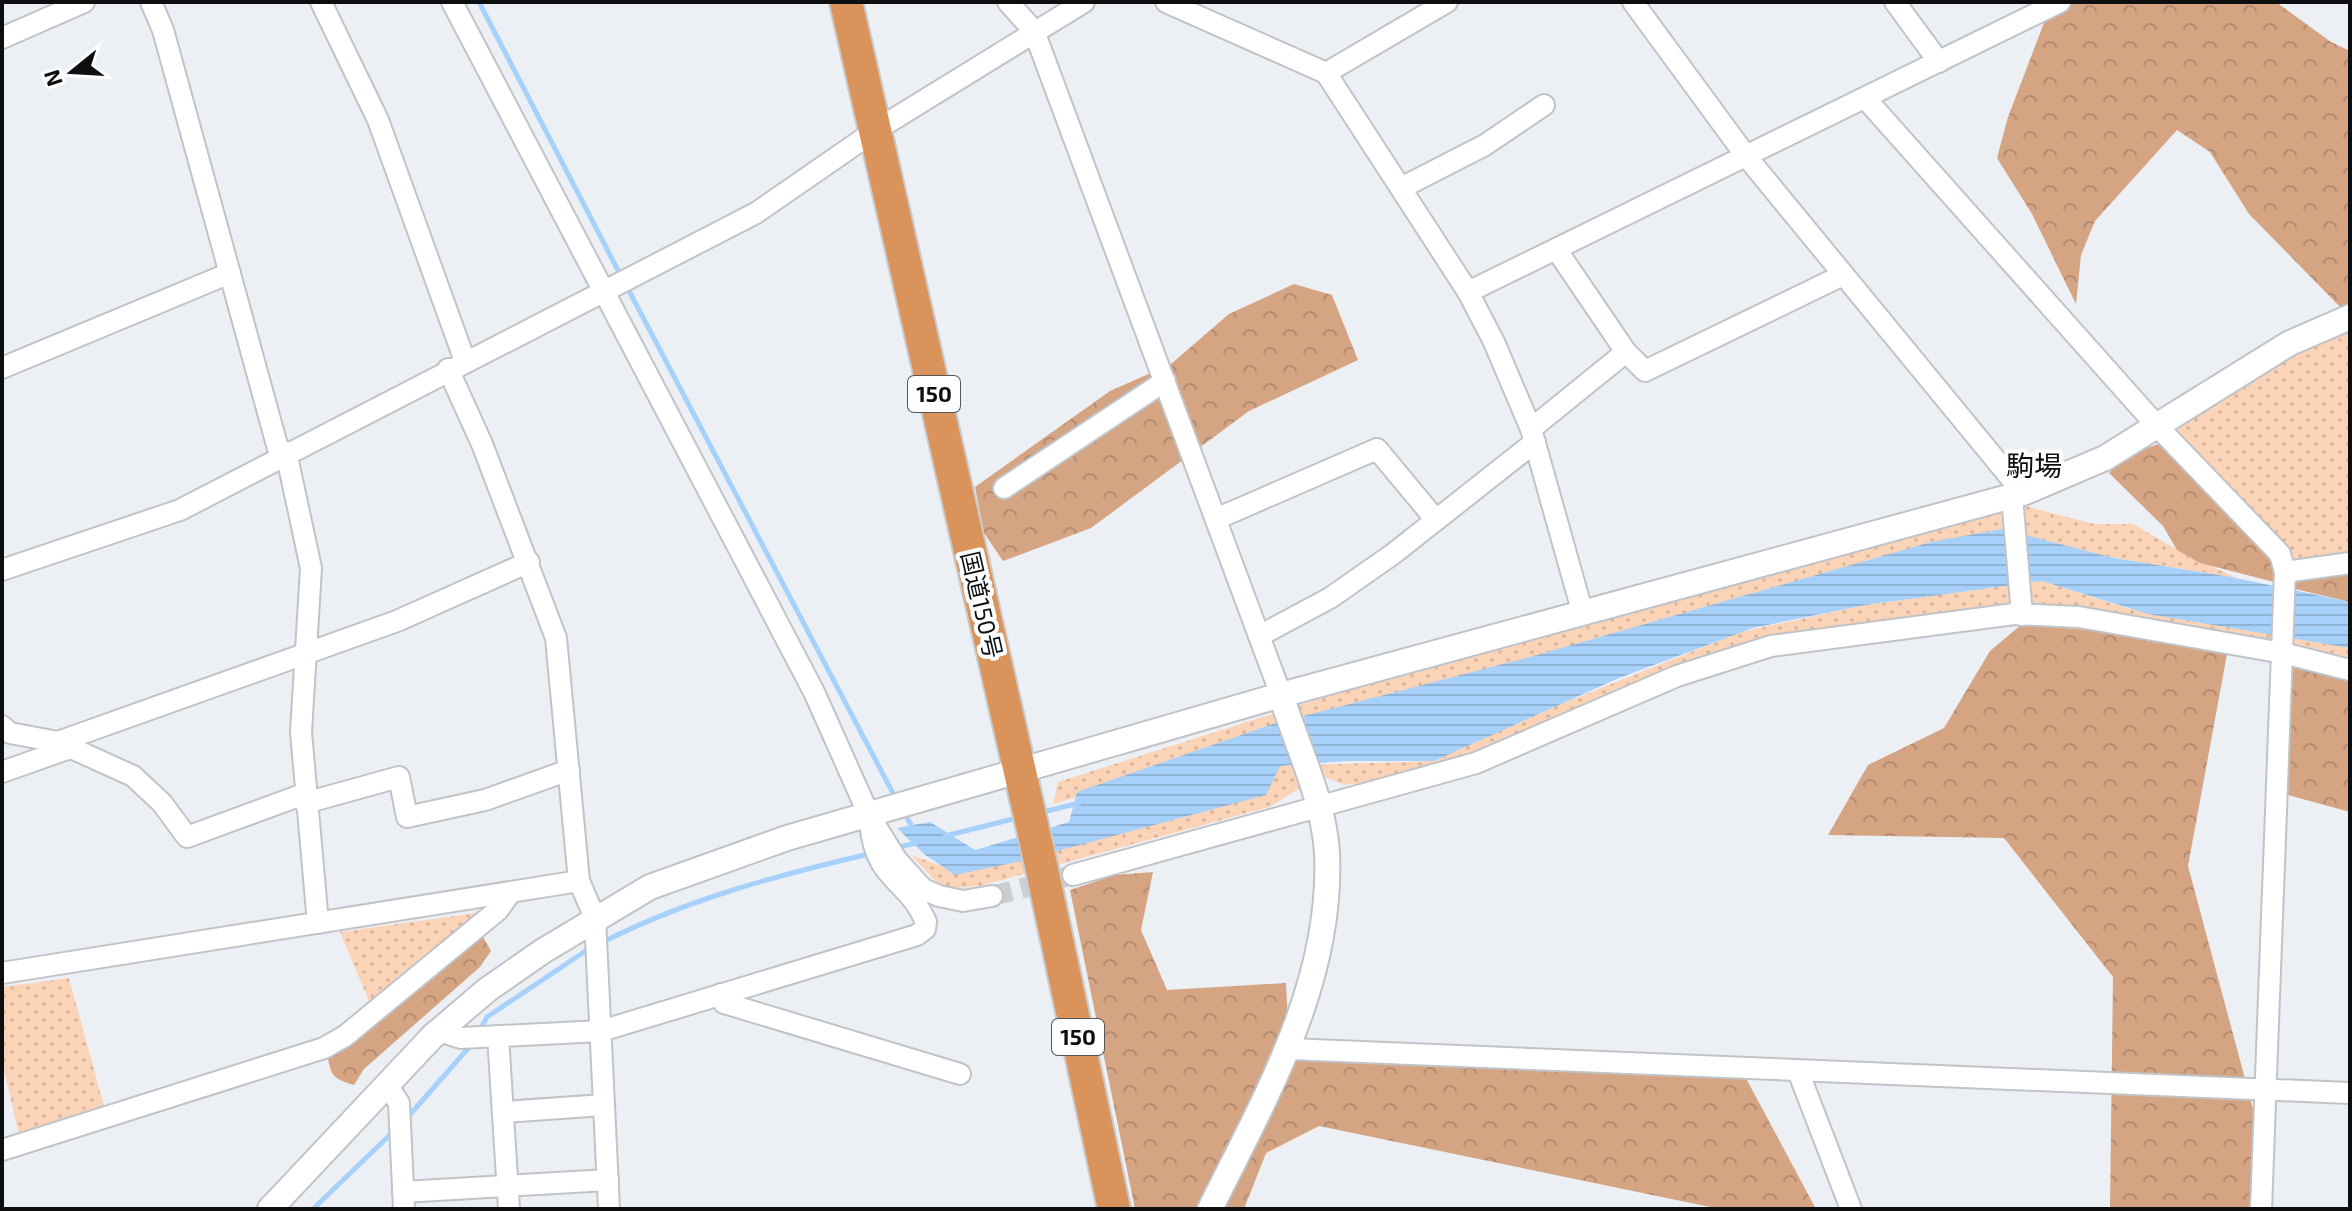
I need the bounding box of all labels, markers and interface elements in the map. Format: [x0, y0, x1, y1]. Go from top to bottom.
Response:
north arrow [32, 32, 112, 112]
text: N [37, 67, 67, 90]
road number: 150 [908, 376, 960, 412]
district label: 駒場 [2006, 448, 2062, 482]
street label: 国道150号 [956, 548, 1009, 661]
road number: 150 [1052, 1019, 1104, 1055]

